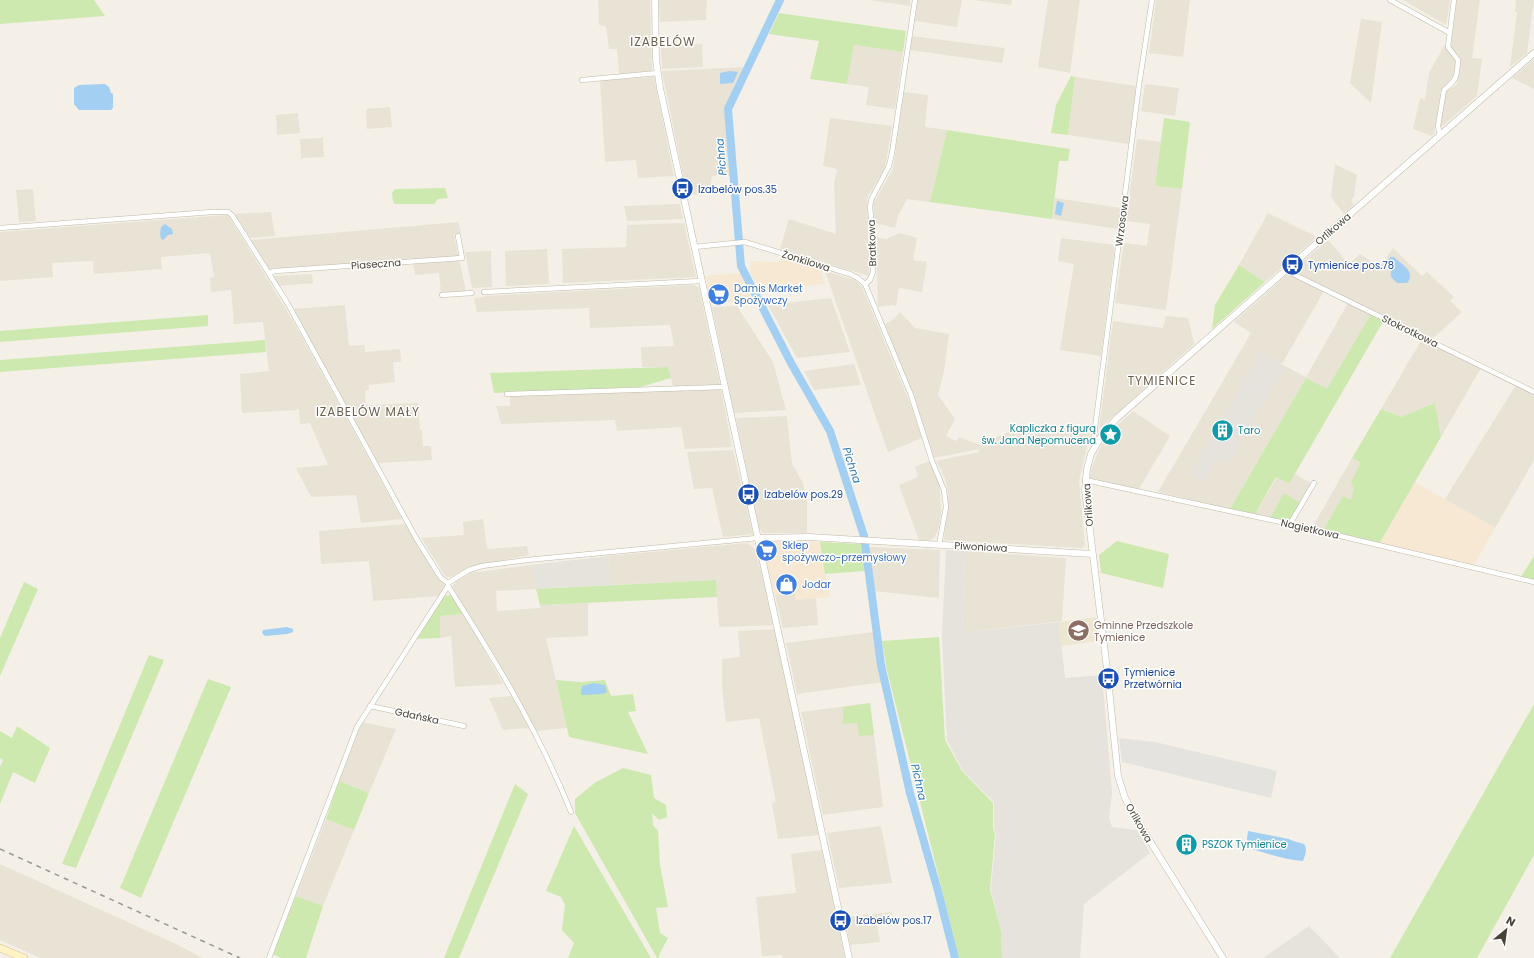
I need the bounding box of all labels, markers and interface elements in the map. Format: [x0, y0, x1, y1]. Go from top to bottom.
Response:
district label: IZABELÓW [630, 33, 696, 50]
water label: Pichna [711, 137, 731, 176]
bus stop icon: Izabelów pos.35 [669, 176, 695, 202]
place label: Izabelów pos.35 [698, 182, 777, 197]
street label: Wrzosowa [1111, 195, 1133, 247]
street label: Orlikowa [1312, 209, 1354, 249]
street label: Bratkowa [864, 219, 880, 267]
street label: Żonkilowa [780, 247, 832, 275]
bus stop icon: Tymienice pos.78 [1279, 252, 1305, 278]
street label: Piaseczna [350, 255, 402, 273]
place label: Tymienice pos.78 [1308, 258, 1394, 273]
supermarket icon: Damis Market Spożywczy [705, 281, 731, 307]
place label: Damis Market Spożywczy [734, 281, 803, 308]
street label: Stokrotkowa [1379, 311, 1441, 351]
district label: TYMIENICE [1128, 372, 1196, 389]
district label: IZABELÓW MAŁY [316, 403, 420, 420]
building icon: Taro [1209, 417, 1235, 443]
place label: Kapliczka z figurą św. Jana Nepomucena [981, 421, 1096, 448]
place icon: Kapliczka z figurą św. Jana Nepomucena [1098, 421, 1124, 447]
place label: Taro [1238, 423, 1260, 438]
water label: Pichna [839, 445, 866, 486]
bus stop icon: Izabelów pos.29 [735, 481, 761, 507]
street label: Orlikowa [1079, 483, 1097, 527]
place label: Izabelów pos.29 [764, 487, 843, 502]
street label: Nagietkowa [1279, 515, 1341, 543]
supermarket icon: Sklep spożywczo-przemysłowy [753, 538, 779, 564]
place label: Sklep spożywczo-przemysłowy [782, 538, 907, 565]
street label: Piwoniowa [954, 538, 1008, 556]
shop icon: Jodar [773, 571, 799, 597]
place label: Jodar [802, 577, 831, 592]
school or university icon: Gminne Przedszkole Tymienice [1066, 618, 1092, 644]
place label: Gminne Przedszkole Tymienice [1094, 618, 1193, 645]
bus stop icon: Tymienice Przetwórnia [1095, 665, 1121, 691]
place label: Tymienice Przetwórnia [1124, 665, 1182, 692]
street label: Gdańska [394, 704, 440, 728]
water label: Pichna [907, 762, 931, 802]
street label: Orlikowa [1122, 801, 1156, 845]
building icon: PSZOK Tymienice [1173, 831, 1199, 857]
place label: PSZOK Tymienice [1202, 837, 1287, 852]
bus stop icon: Izabelów pos.17 [828, 907, 854, 933]
north arrow [1486, 910, 1526, 950]
text: N [1503, 912, 1518, 930]
place label: Izabelów pos.17 [856, 913, 932, 928]

